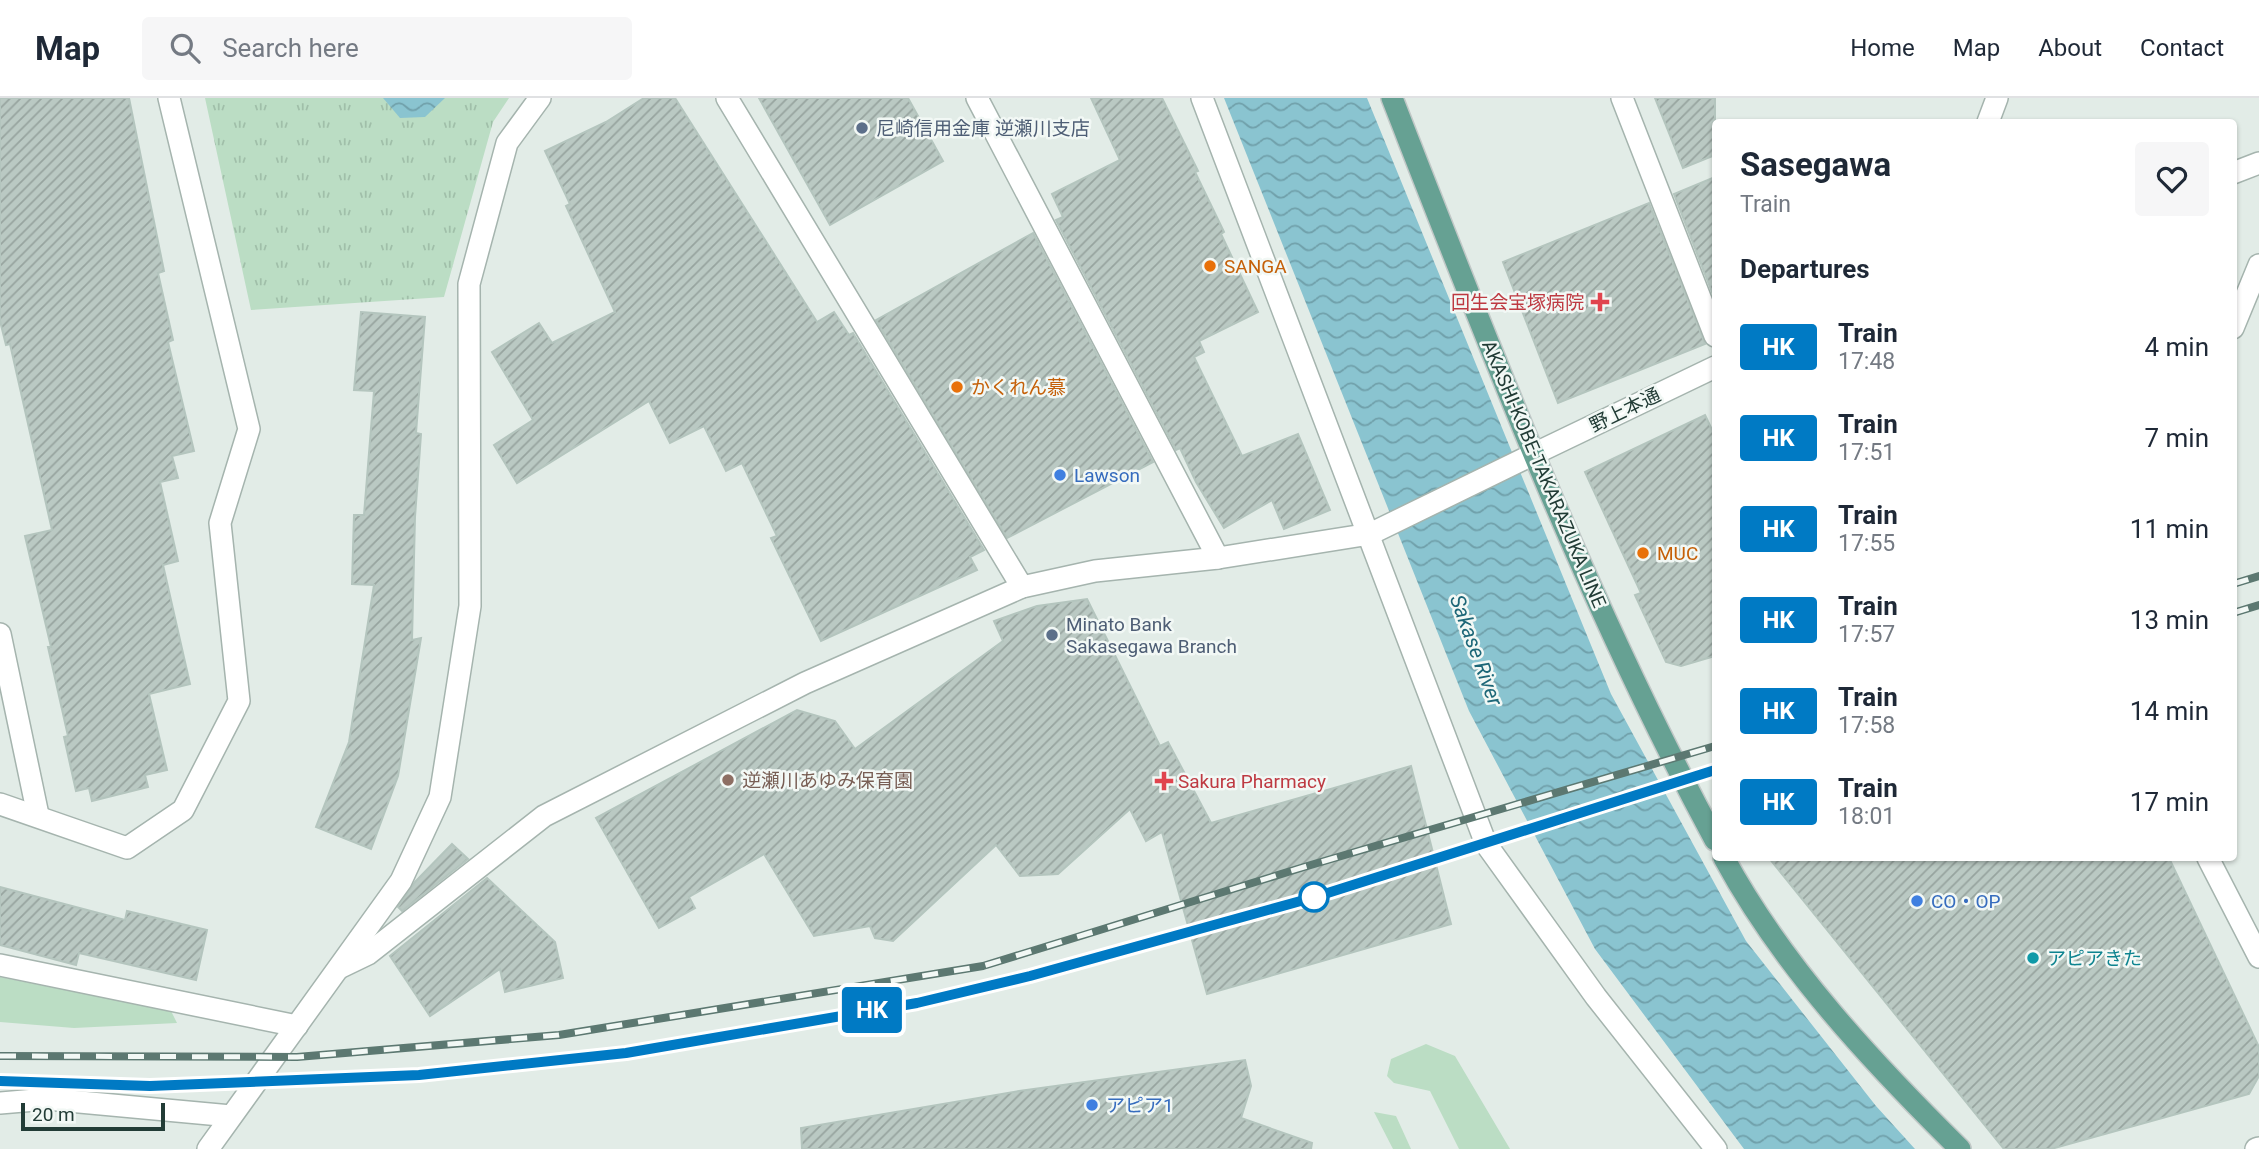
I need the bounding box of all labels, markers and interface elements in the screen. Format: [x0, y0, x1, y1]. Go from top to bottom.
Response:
search box [142, 17, 632, 80]
text: Map [35, 29, 100, 68]
icon: search [166, 29, 204, 67]
text: Search here [222, 33, 359, 63]
text: Home [1850, 34, 1915, 62]
text: Map [1953, 34, 2000, 62]
text: About [2038, 34, 2102, 62]
text: Contact [2140, 34, 2224, 62]
place label: 尼崎信用金庫 逆瀬川支店 [876, 117, 1090, 140]
marker: 尼崎信用金庫 逆瀬川支店 [854, 120, 870, 136]
button: heart [2135, 142, 2209, 216]
text: Sasegawa [1740, 145, 1891, 184]
text: Train [1740, 191, 1791, 218]
text: Departures [1740, 254, 1870, 284]
place label: SANGA [1224, 255, 1287, 278]
marker: SANGA [1202, 258, 1218, 274]
place label: 回生会宝塚病院 [1451, 291, 1584, 314]
marker: 回生会宝塚病院 [1590, 292, 1610, 312]
text: Train [1838, 318, 1898, 348]
text: 4 min [2144, 332, 2209, 362]
text: HK [1762, 333, 1795, 361]
street label: AKASHI-KOBE-TAKARAZUKA LINE [1477, 337, 1611, 611]
text: 17:48 [1838, 348, 1895, 375]
place label: かくれん慕 [971, 376, 1066, 399]
marker: かくれん慕 [949, 379, 965, 395]
street label: 野上本通 [1586, 383, 1664, 437]
text: Train [1838, 409, 1898, 439]
text: 7 min [2144, 423, 2209, 453]
text: HK [1762, 424, 1795, 452]
text: 17:51 [1838, 439, 1895, 466]
place label: Lawson [1074, 464, 1140, 487]
marker: Lawson [1052, 467, 1068, 483]
text: Train [1838, 500, 1898, 530]
text: 11 min [2130, 514, 2209, 544]
text: HK [1762, 515, 1795, 543]
text: 17:55 [1838, 530, 1895, 557]
place label: MUC [1657, 542, 1698, 565]
marker: MUC [1635, 545, 1651, 561]
water label: Sakase River [1445, 591, 1507, 710]
text: Train [1838, 591, 1898, 621]
text: 13 min [2130, 605, 2209, 635]
text: HK [1762, 606, 1795, 634]
place label: Minato Bank Sakasegawa Branch [1066, 613, 1237, 658]
text: 17:57 [1838, 621, 1895, 648]
marker: Minato Bank Sakasegawa Branch [1044, 627, 1060, 643]
text: Train [1838, 682, 1898, 712]
text: 14 min [2130, 696, 2209, 726]
text: HK [1762, 697, 1795, 725]
text: 17:58 [1838, 712, 1895, 739]
place label: 逆瀬川あゆみ保育園 [742, 769, 913, 792]
place label: Sakura Pharmacy [1178, 770, 1326, 793]
marker: 逆瀬川あゆみ保育園 [720, 772, 736, 788]
marker: Sakura Pharmacy [1156, 773, 1172, 789]
text: Train [1838, 773, 1898, 803]
text: 17 min [2130, 787, 2209, 817]
text: HK [1762, 788, 1795, 816]
text: 18:01 [1838, 803, 1895, 830]
unlabelled marker [1299, 882, 1329, 912]
place label: CO・OP [1931, 890, 2001, 913]
marker: CO・OP [1909, 893, 1925, 909]
place label: アピアきた [2047, 947, 2142, 970]
marker: アピアきた [2025, 950, 2041, 966]
line badge: HK [840, 987, 903, 1033]
text: HK [856, 996, 888, 1024]
place label: アピア1 [1106, 1094, 1174, 1117]
marker: アピア1 [1084, 1097, 1100, 1113]
scale bar [21, 1100, 164, 1132]
text: 20 m [32, 1103, 75, 1126]

